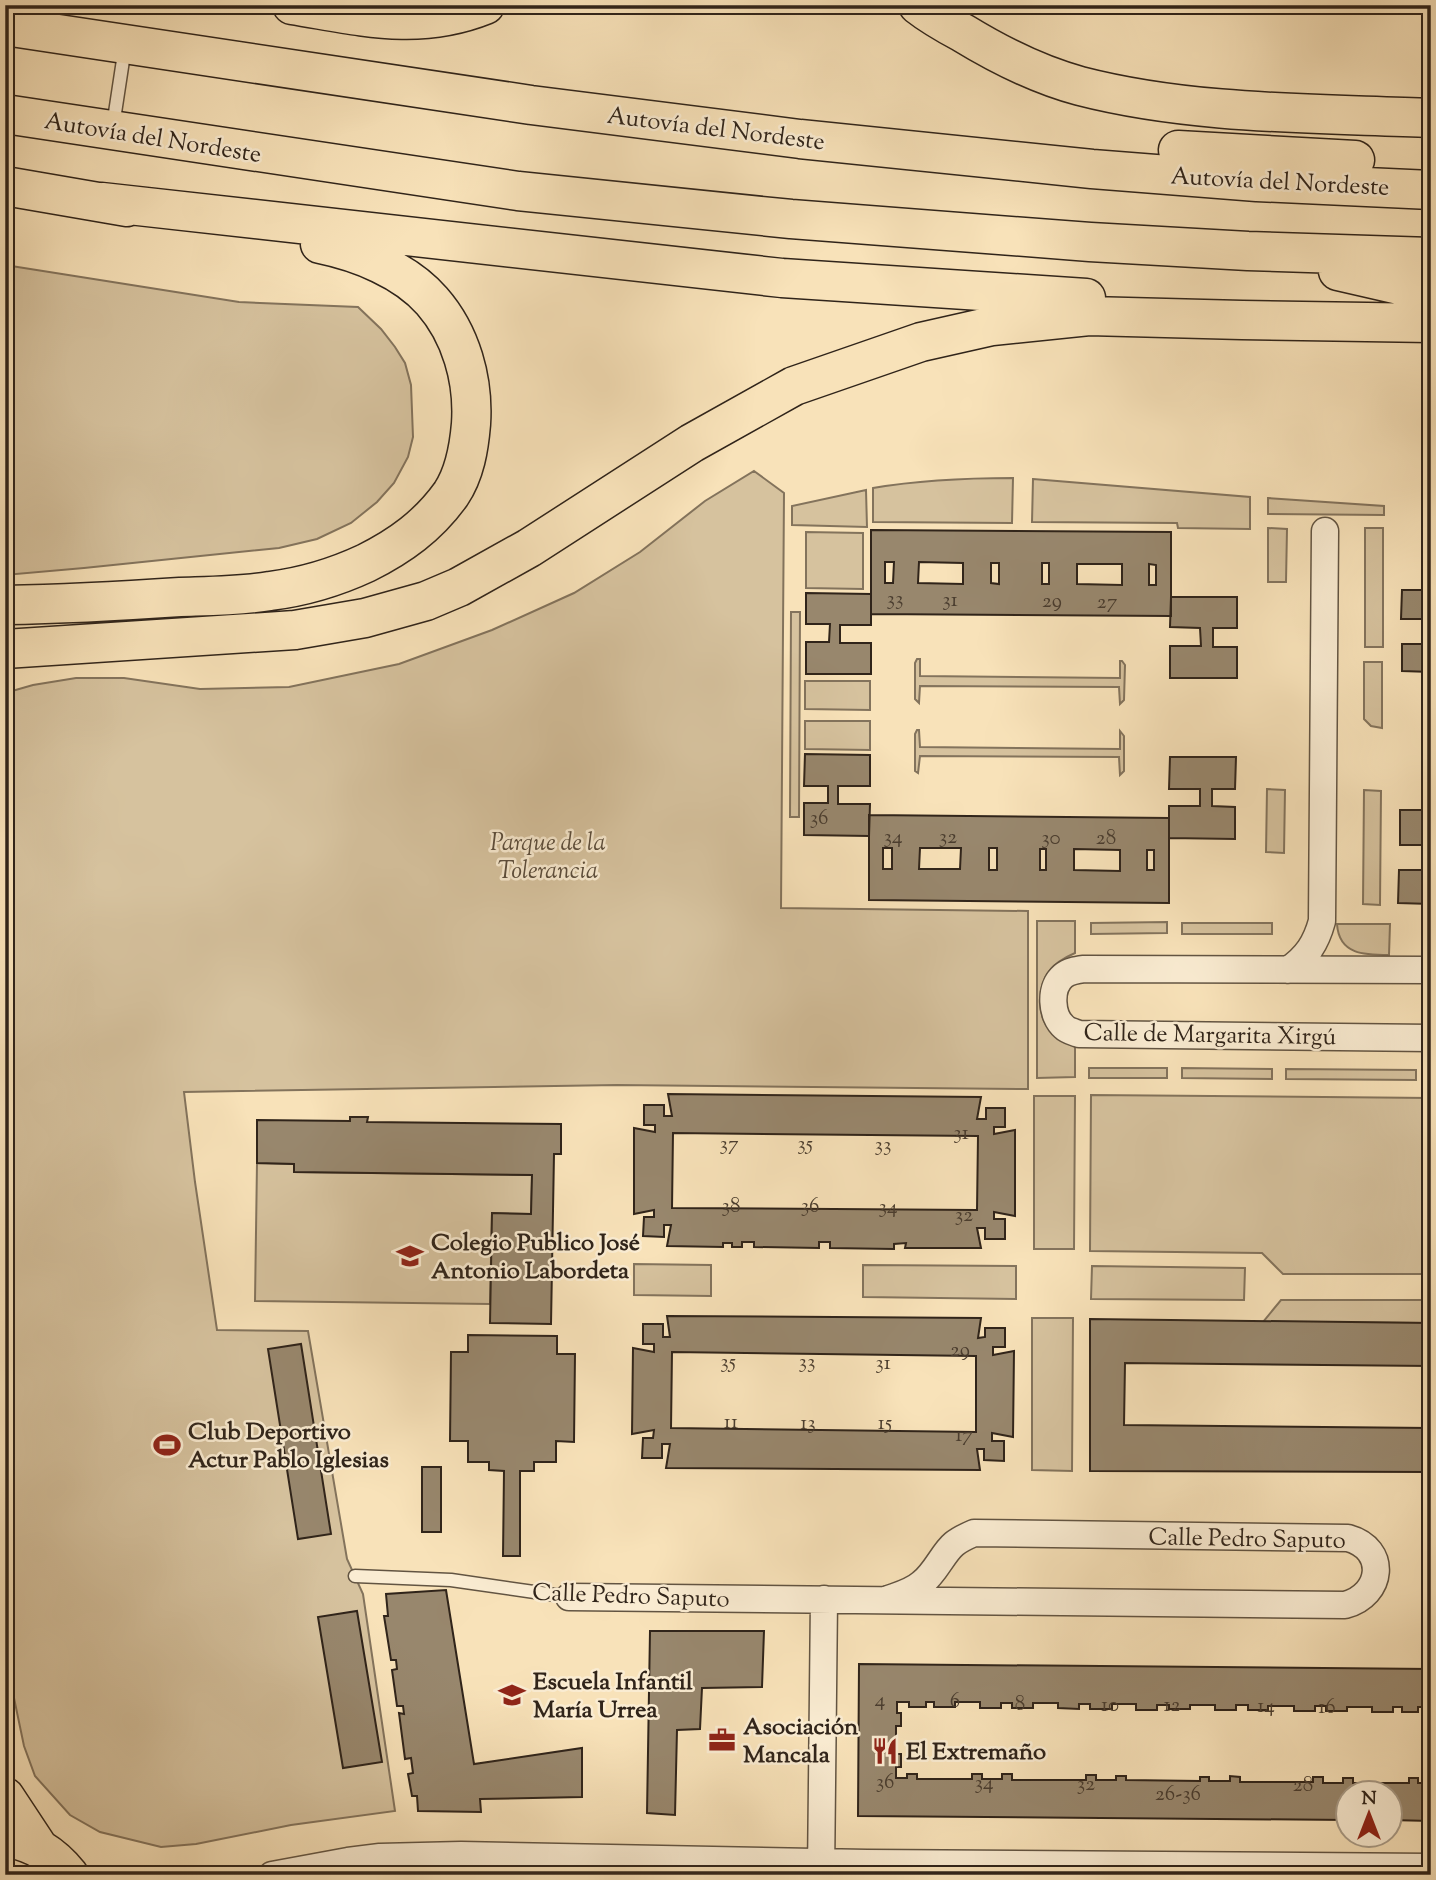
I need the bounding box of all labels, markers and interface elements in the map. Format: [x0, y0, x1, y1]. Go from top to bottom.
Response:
street label: Autovía del Nordeste [605, 100, 827, 160]
street label: Autovía del Nordeste [42, 105, 264, 173]
street label: Autovía del Nordeste [1170, 160, 1390, 206]
house number: 33 [887, 585, 903, 615]
house number: 31 [942, 586, 958, 616]
house number: 29 [1042, 587, 1062, 617]
house number: 27 [1097, 588, 1118, 618]
house number: 36 [810, 804, 828, 834]
house number: 34 [883, 823, 903, 853]
house number: 32 [939, 823, 957, 853]
house number: 30 [1041, 824, 1061, 854]
house number: 28 [1096, 824, 1116, 854]
park label: Parque de la Tolerancia [490, 827, 606, 889]
street label: Calle de Margarita Xirgú [1083, 1017, 1337, 1055]
house number: 31 [953, 1119, 969, 1149]
house number: 37 [719, 1130, 739, 1160]
house number: 35 [797, 1130, 813, 1160]
house number: 33 [875, 1131, 891, 1161]
house number: 38 [722, 1192, 740, 1222]
house number: 36 [801, 1192, 819, 1222]
house number: 34 [878, 1193, 898, 1223]
house number: 32 [955, 1201, 973, 1231]
place label: Colegio Publico José Antonio Labordeta [431, 1227, 640, 1289]
school or university icon: Colegio Publico José Antonio Labordeta [395, 1241, 425, 1271]
house number: 29 [950, 1336, 970, 1366]
house number: 35 [720, 1348, 736, 1378]
house number: 33 [799, 1348, 815, 1378]
house number: 31 [875, 1349, 891, 1379]
house number: 11 [724, 1408, 738, 1438]
house number: 13 [800, 1409, 816, 1439]
house number: 15 [878, 1409, 892, 1439]
place label: Club Deportivo Actur Pablo Iglesias [188, 1416, 389, 1478]
house number: 17 [955, 1421, 973, 1451]
sports icon: Club Deportivo Actur Pablo Iglesias [152, 1430, 182, 1460]
street label: Calle Pedro Saputo [1148, 1521, 1346, 1559]
street label: Calle Pedro Saputo [532, 1577, 730, 1617]
place label: Escuela Infantil María Urrea [533, 1666, 693, 1728]
school or university icon: Escuela Infantil María Urrea [497, 1680, 527, 1710]
house number: 4 [875, 1686, 885, 1716]
house number: 6 [950, 1687, 960, 1717]
house number: 8 [1015, 1690, 1025, 1720]
house number: 10 [1101, 1691, 1119, 1721]
house number: 12 [1164, 1691, 1181, 1721]
house number: 14 [1257, 1692, 1275, 1722]
house number: 16 [1318, 1693, 1336, 1723]
place label: Asociación Mancala [743, 1711, 859, 1773]
office icon: Asociación Mancala [707, 1725, 737, 1755]
restaurant icon: El Extremaño [870, 1736, 900, 1766]
place label: El Extremaño [906, 1736, 1046, 1770]
house number: 36 [876, 1768, 894, 1798]
house number: 34 [974, 1769, 994, 1799]
house number: 32 [1077, 1770, 1095, 1800]
house number: 28 [1293, 1771, 1313, 1801]
north arrow [1334, 1778, 1404, 1848]
house number: 26-36 [1155, 1780, 1201, 1810]
text: N [1361, 1786, 1377, 1813]

